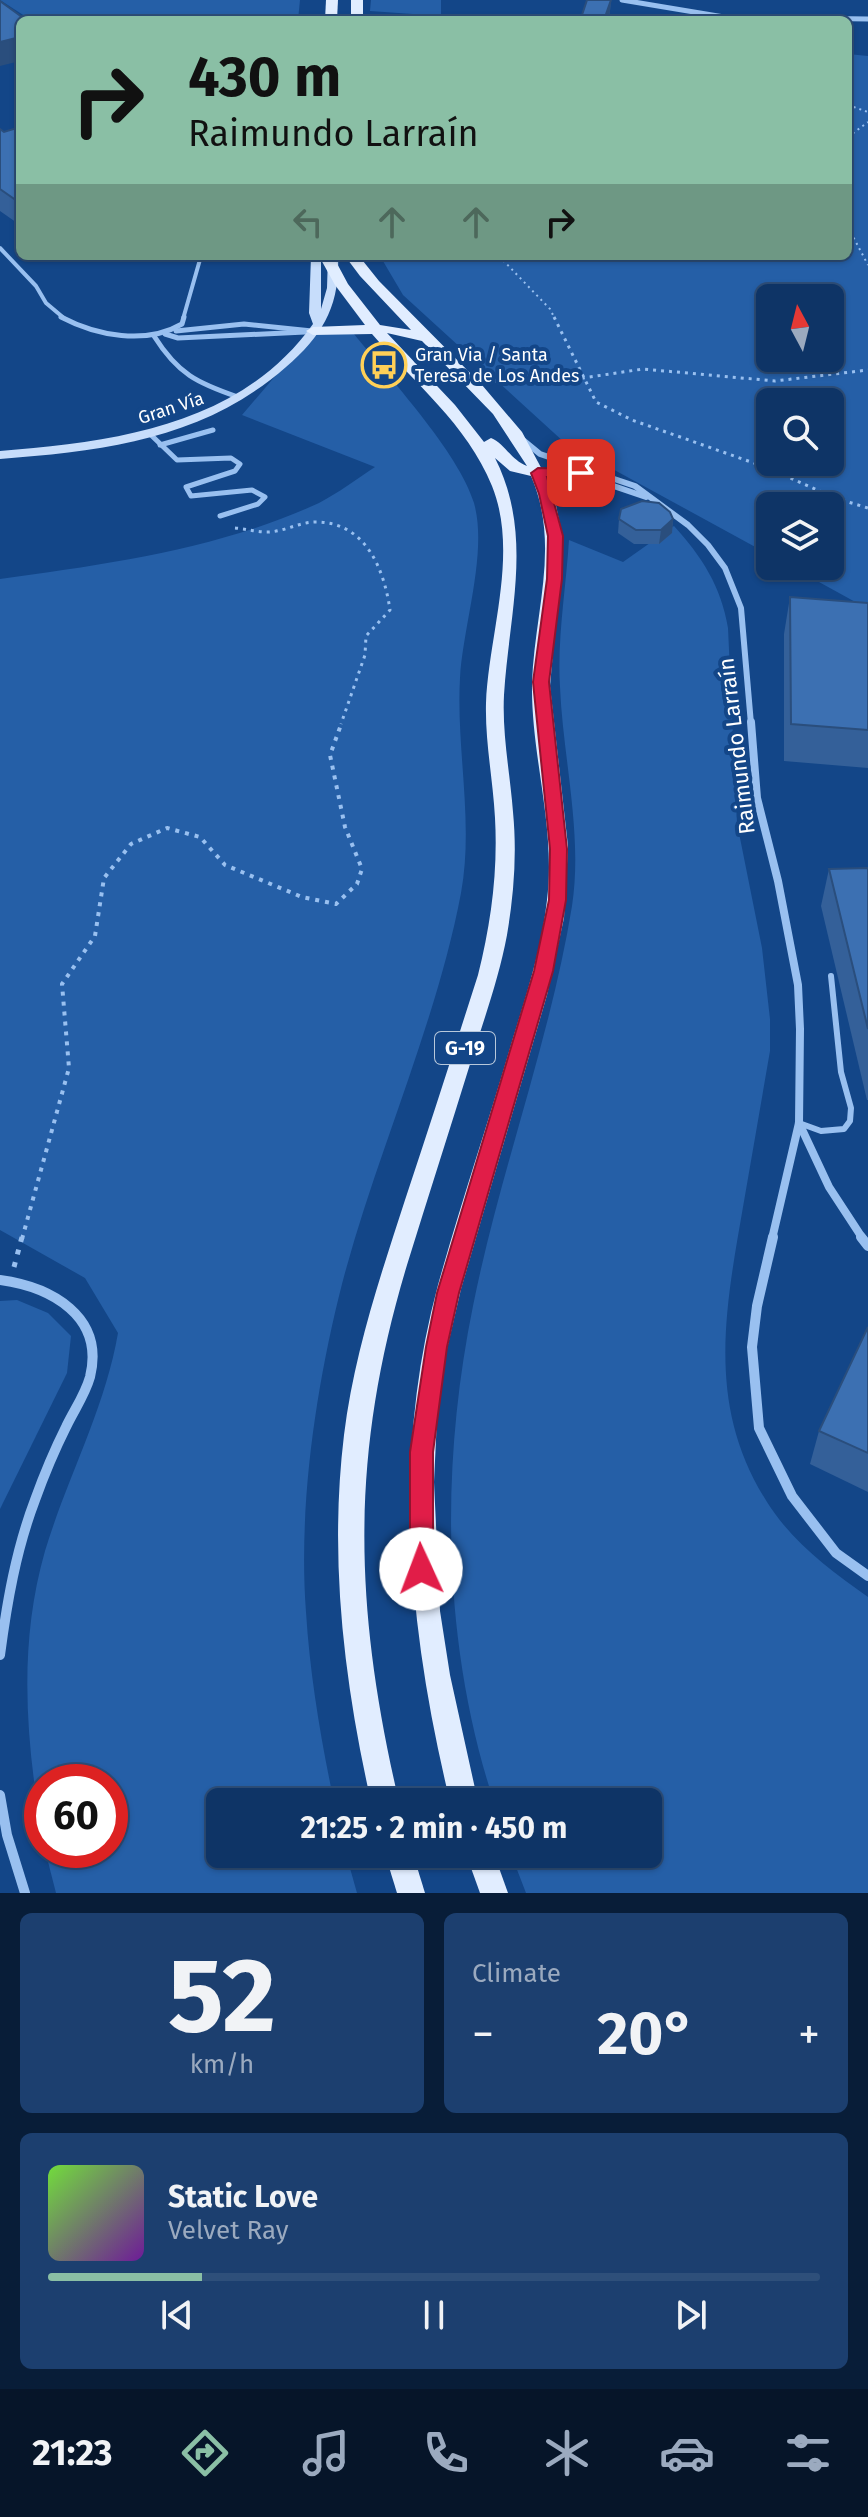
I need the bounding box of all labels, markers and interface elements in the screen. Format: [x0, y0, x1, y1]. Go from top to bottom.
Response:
text: 430 m [188, 44, 341, 111]
icon: right [56, 48, 160, 152]
text: Raimundo Larraín [188, 112, 479, 156]
icon: left [286, 200, 330, 244]
icon: ahead [370, 200, 414, 244]
icon: ahead [454, 200, 498, 244]
icon: right [538, 200, 582, 244]
north arrow [756, 284, 844, 372]
map controls [756, 284, 844, 580]
bus stop icon: Gran Via / Santa Teresa de Los Andes [360, 341, 408, 389]
place label: Gran Via / Santa Teresa de Los Andes [415, 344, 580, 387]
street label: Gran Vía [135, 387, 207, 429]
button: search [756, 388, 844, 476]
pin [547, 439, 615, 507]
icon: arrive [559, 451, 603, 495]
button: layers [756, 492, 844, 580]
street label: Raimundo Larraín [712, 656, 761, 836]
road number: G-19 [435, 1032, 495, 1064]
position arrow [379, 1527, 463, 1611]
speed limit sign: 60 [24, 1764, 128, 1868]
text: 21:25 · 2 min · 450 m [301, 1810, 567, 1846]
text: 52 [168, 1934, 276, 2059]
text: Climate [472, 1958, 561, 1989]
text: 20° [597, 1998, 695, 2070]
text: − [472, 2008, 494, 2061]
text: + [798, 2008, 820, 2061]
text: km/h [190, 2049, 254, 2080]
text: Static Love [168, 2179, 318, 2215]
text: Velvet Ray [168, 2215, 288, 2246]
icon: previous [155, 2293, 199, 2337]
icon: pause [412, 2293, 456, 2337]
icon: next [669, 2293, 713, 2337]
icon: directions [177, 2425, 233, 2481]
icon: music [298, 2425, 354, 2481]
icon: phone [418, 2425, 474, 2481]
icon: climate [539, 2425, 595, 2481]
icon: car [659, 2425, 715, 2481]
icon: filters [780, 2425, 836, 2481]
text: 21:23 [32, 2431, 113, 2475]

